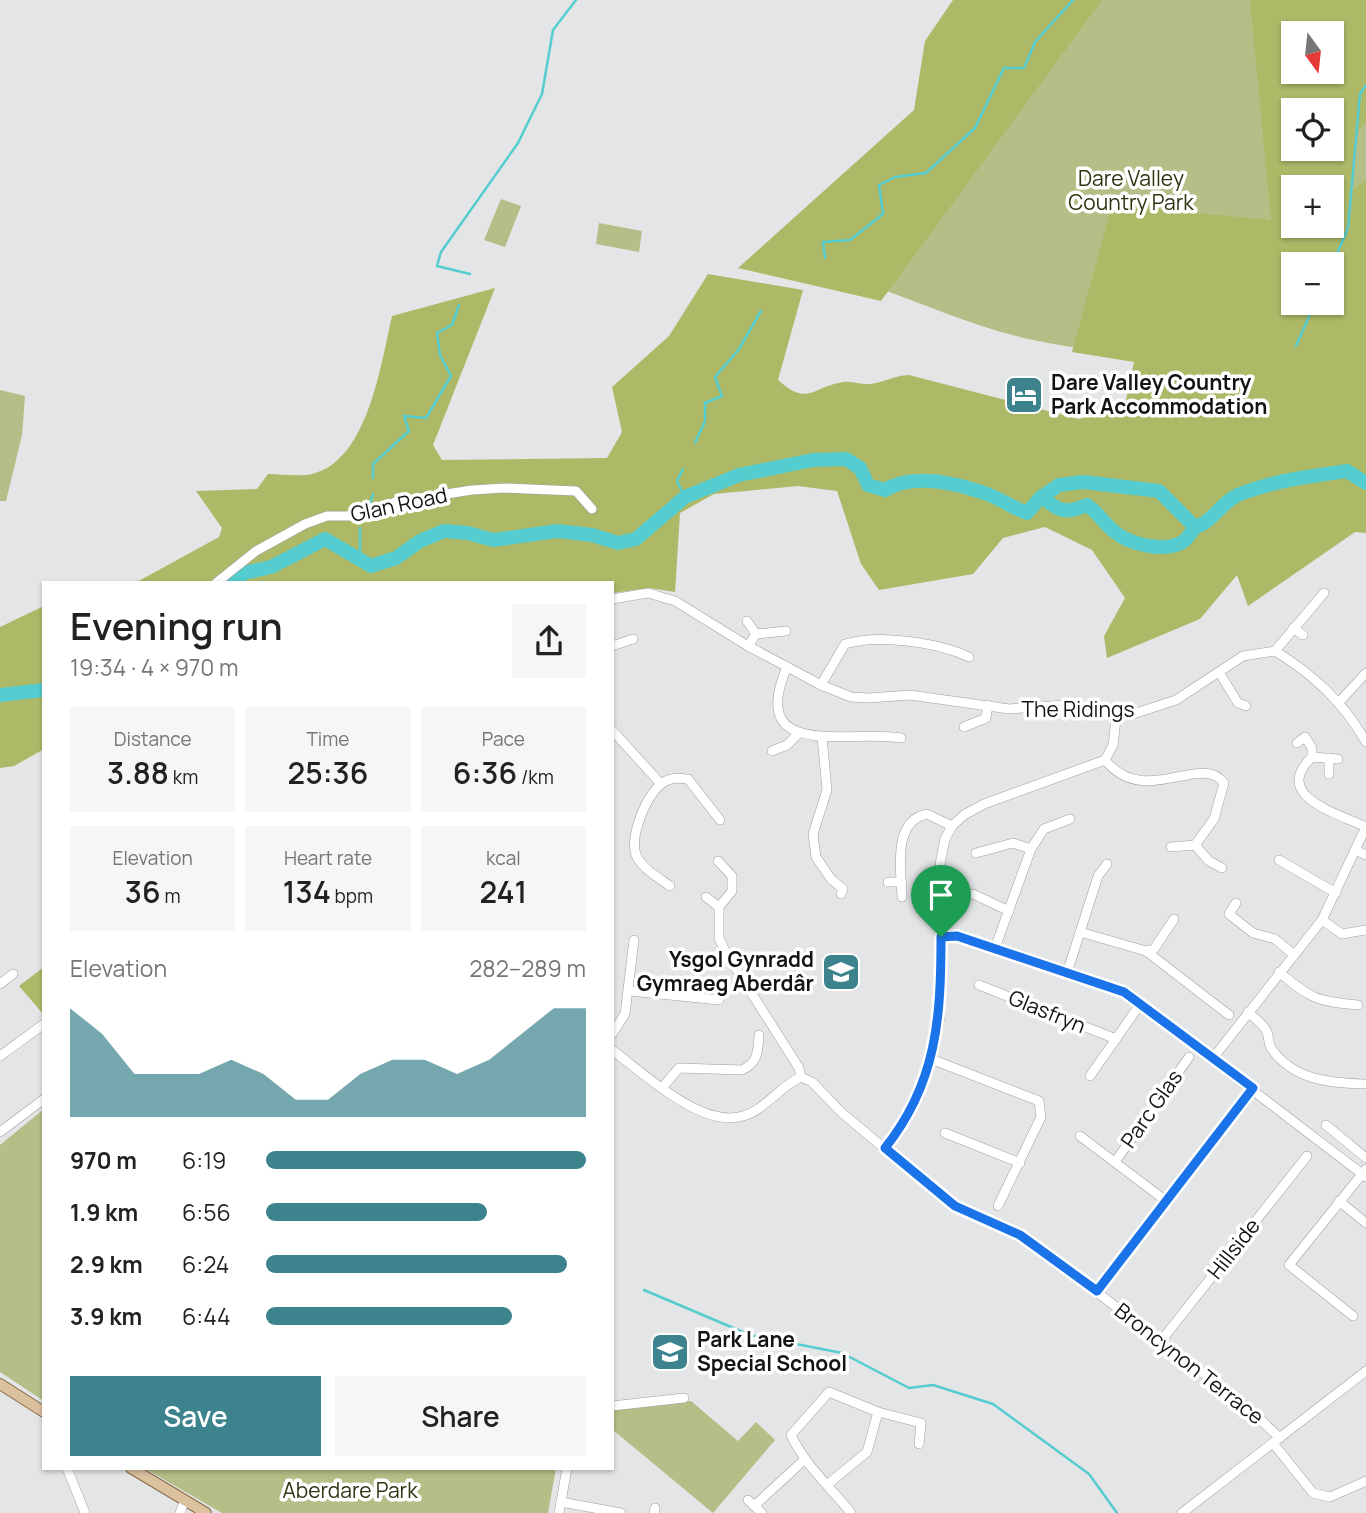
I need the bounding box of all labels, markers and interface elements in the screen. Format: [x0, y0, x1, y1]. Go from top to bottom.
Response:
north arrow [1281, 21, 1344, 84]
map controls [1281, 21, 1344, 315]
button: locate [1281, 98, 1344, 161]
park label: Dare Valley Country Park [1068, 164, 1194, 216]
button: + [1281, 175, 1344, 238]
button: − [1281, 252, 1344, 315]
place label: Dare Valley Country Park Accommodation [1051, 368, 1267, 420]
hotel icon: Dare Valley Country Park Accommodation [1003, 374, 1045, 416]
street label: Glan Road [348, 480, 450, 528]
text: Evening run [70, 599, 283, 651]
button: share [512, 604, 586, 678]
text: 19:34 · 4 × 970 m [70, 651, 238, 683]
street label: The Ridings [1022, 695, 1134, 723]
text: Distance [114, 726, 192, 752]
text: Time [307, 726, 349, 752]
text: Pace [482, 726, 525, 752]
text: 3.88 [107, 752, 169, 793]
text: 25:36 [288, 752, 368, 793]
text: 6:36 [453, 752, 517, 793]
text: km [169, 764, 198, 790]
text: /km [517, 764, 554, 790]
text: Elevation [113, 845, 193, 871]
text: Heart rate [284, 845, 372, 871]
text: kcal [486, 845, 521, 871]
pin [911, 865, 971, 937]
text: 36 [125, 871, 161, 912]
text: 134 [283, 871, 331, 912]
text: 241 [479, 871, 527, 912]
icon: arrive [922, 876, 960, 914]
text: m [161, 883, 181, 909]
text: bpm [331, 883, 373, 909]
place label: Ysgol Gynradd Gymraeg Aberdâr [637, 945, 814, 997]
school or university icon: Ysgol Gynradd Gymraeg Aberdâr [820, 951, 862, 993]
text: Elevation [70, 952, 167, 984]
text: 282–289 m [469, 952, 586, 984]
street label: Glasfryn [1005, 983, 1090, 1039]
street label: Parc Glas [1114, 1064, 1188, 1153]
text: 970 m [70, 1144, 137, 1176]
text: 6:19 [182, 1144, 226, 1176]
text: 1.9 km [70, 1196, 138, 1228]
text: 6:56 [182, 1196, 231, 1228]
street label: Hillside [1201, 1212, 1266, 1284]
text: 2.9 km [70, 1248, 143, 1280]
text: 6:24 [182, 1248, 229, 1280]
street label: Broncynon Terrace [1109, 1296, 1270, 1430]
text: 3.9 km [70, 1300, 142, 1332]
text: 6:44 [182, 1300, 231, 1332]
place label: Park Lane Special School [697, 1325, 847, 1377]
school or university icon: Park Lane Special School [649, 1331, 691, 1373]
button: Save [70, 1376, 321, 1456]
button: Share [335, 1376, 586, 1456]
park label: Aberdare Park [282, 1476, 418, 1504]

